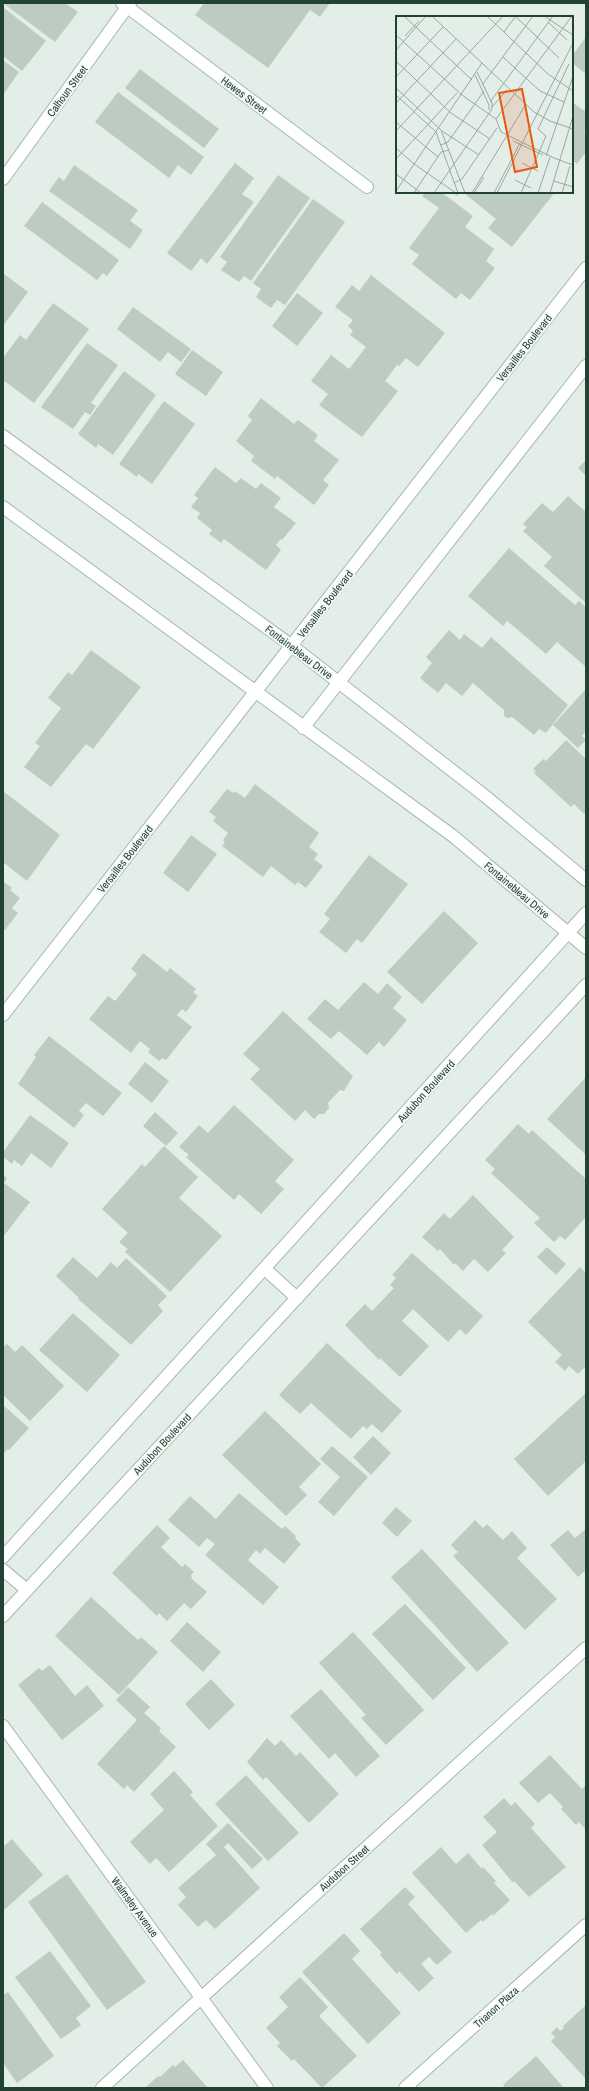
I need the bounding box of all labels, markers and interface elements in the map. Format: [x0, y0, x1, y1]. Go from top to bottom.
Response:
inset map [396, 16, 573, 193]
street label: Calhoun Street [44, 62, 91, 119]
street label: Hewes Street [218, 73, 270, 117]
street label: Versailles Boulevard [493, 311, 555, 385]
street label: Versailles Boulevard [294, 567, 356, 641]
street label: Fontainebleau Drive [262, 622, 336, 682]
street label: Versailles Boulevard [94, 822, 156, 896]
street label: Fontainebleau Drive [481, 859, 553, 921]
street label: Audubon Boulevard [394, 1057, 458, 1126]
street label: Audubon Boulevard [129, 1410, 194, 1478]
street label: Audubon Street [315, 1842, 372, 1895]
street label: Walmsley Avenue [108, 1874, 162, 1940]
street label: Trianon Plaza [471, 1983, 521, 2031]

